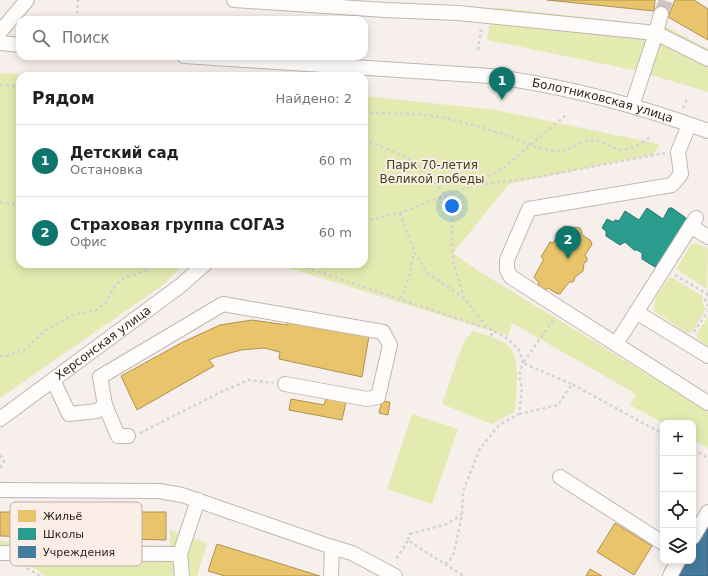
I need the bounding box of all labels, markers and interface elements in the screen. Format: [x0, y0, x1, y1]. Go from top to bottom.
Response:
search box [16, 16, 368, 60]
icon: search [30, 27, 52, 49]
text: Поиск [62, 29, 110, 47]
pin: 1 [489, 67, 515, 100]
street label: Болотниковская улица [531, 76, 675, 125]
text: Рядом [32, 88, 95, 108]
text: Найдено: 2 [276, 91, 352, 106]
text: Детский сад [70, 144, 179, 162]
text: 1 [40, 153, 50, 168]
text: 60 m [319, 153, 352, 168]
park label: Парк 70-летия Великой победы [379, 158, 485, 186]
text: Остановка [70, 162, 143, 177]
your location [442, 196, 462, 216]
text: Страховая группа СОГАЗ [70, 216, 285, 234]
text: 2 [40, 225, 50, 240]
text: 60 m [319, 225, 352, 240]
pin: 2 [555, 226, 581, 259]
text: Офис [70, 234, 107, 249]
street label: Херсонская улица [52, 303, 154, 383]
map controls [660, 420, 696, 564]
button: + [660, 420, 696, 456]
button: − [660, 456, 696, 492]
button: locate [660, 492, 696, 528]
legend [10, 502, 142, 566]
text: Жильё [43, 510, 83, 523]
text: Школы [43, 528, 84, 541]
button: layers [660, 528, 696, 564]
text: Учреждения [43, 546, 115, 559]

